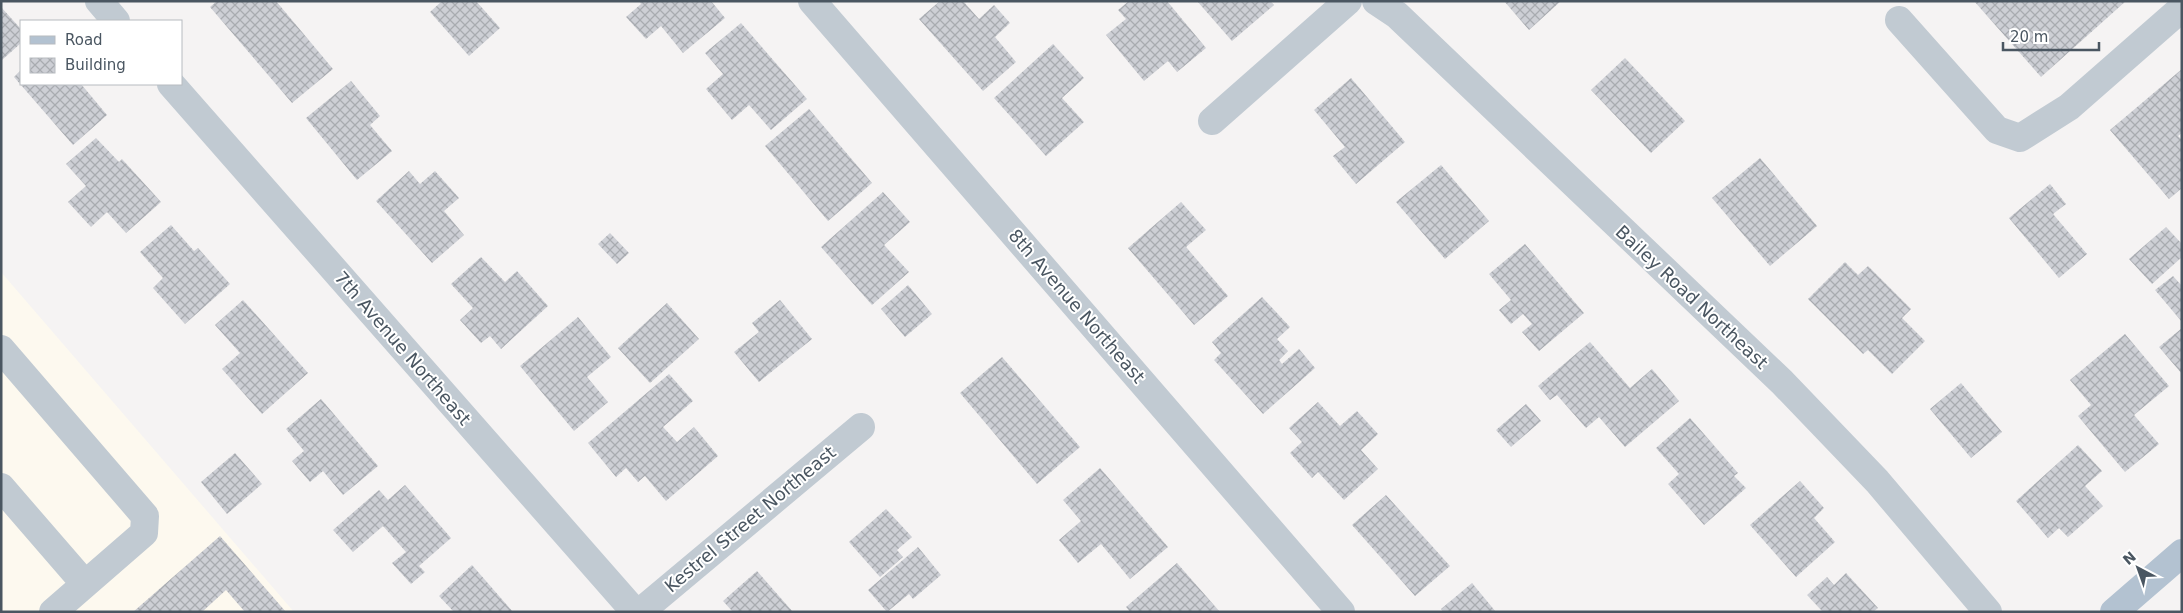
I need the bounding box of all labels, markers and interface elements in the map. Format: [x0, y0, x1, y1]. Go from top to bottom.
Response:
legend [20, 20, 182, 85]
scale bar [2003, 20, 2099, 52]
text: 20 m [2010, 28, 2048, 46]
text: Road [65, 31, 103, 49]
text: Building [65, 56, 126, 74]
street label: Bailey Road Northeast [1611, 221, 1773, 373]
street label: 8th Avenue Northeast [1004, 225, 1150, 387]
street label: 7th Avenue Northeast [330, 267, 476, 429]
street label: Kestrel Street Northeast [660, 441, 840, 597]
north arrow [2113, 543, 2163, 593]
text: N [2120, 548, 2139, 568]

